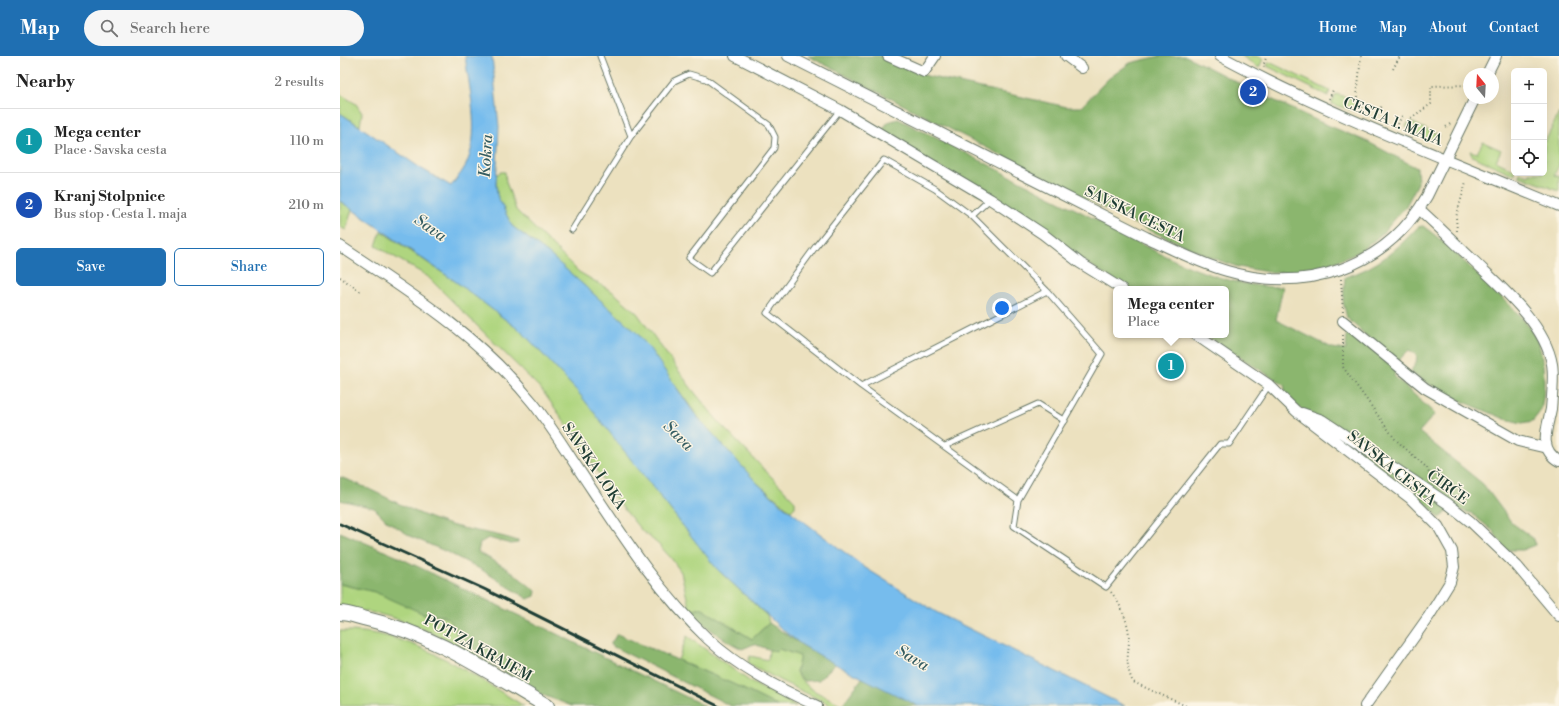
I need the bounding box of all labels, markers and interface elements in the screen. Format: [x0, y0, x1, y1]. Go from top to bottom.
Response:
search box [84, 10, 364, 46]
text: Map [20, 16, 60, 40]
icon: search [98, 17, 120, 39]
text: Search here [130, 19, 210, 38]
text: Home [1319, 19, 1357, 37]
text: Map [1379, 19, 1407, 37]
text: About [1429, 19, 1467, 37]
text: Contact [1489, 19, 1539, 37]
north arrow [1463, 68, 1499, 104]
map controls [1511, 68, 1547, 176]
button: + [1511, 68, 1547, 104]
text: Nearby [16, 71, 75, 93]
text: 2 results [275, 74, 324, 90]
pin: 2 [1240, 77, 1266, 107]
street label: CESTA 1. MAJA [1340, 93, 1446, 150]
button: − [1511, 104, 1547, 140]
text: Mega center [54, 123, 141, 142]
text: 1 [26, 133, 32, 149]
text: 110 m [290, 133, 324, 149]
water label: Kokra [475, 134, 497, 178]
button: locate [1511, 140, 1547, 176]
text: Place · Savska cesta [54, 142, 167, 158]
street label: SAVSKA CESTA [1082, 182, 1189, 247]
text: Kranj Stolpnice [54, 187, 165, 206]
text: 2 [25, 197, 33, 213]
text: 210 m [289, 197, 324, 213]
text: Bus stop · Cesta 1. maja [54, 206, 187, 222]
water label: Sava [410, 210, 451, 246]
button: Save [16, 248, 166, 286]
button: Share [174, 248, 324, 286]
popup [1113, 286, 1229, 338]
text: Mega center [1127, 295, 1215, 314]
your location [992, 298, 1012, 318]
text: Place [1127, 314, 1160, 330]
pin: 1 [1158, 351, 1184, 381]
water label: Sava [659, 416, 698, 455]
street label: SAVSKA LOKA [557, 419, 630, 514]
street label: SAVSKA CESTA [1343, 427, 1441, 511]
street label: ČIRČE [1423, 465, 1473, 509]
street label: POT ZA KRAJEM [420, 611, 536, 686]
water label: Sava [892, 640, 933, 675]

